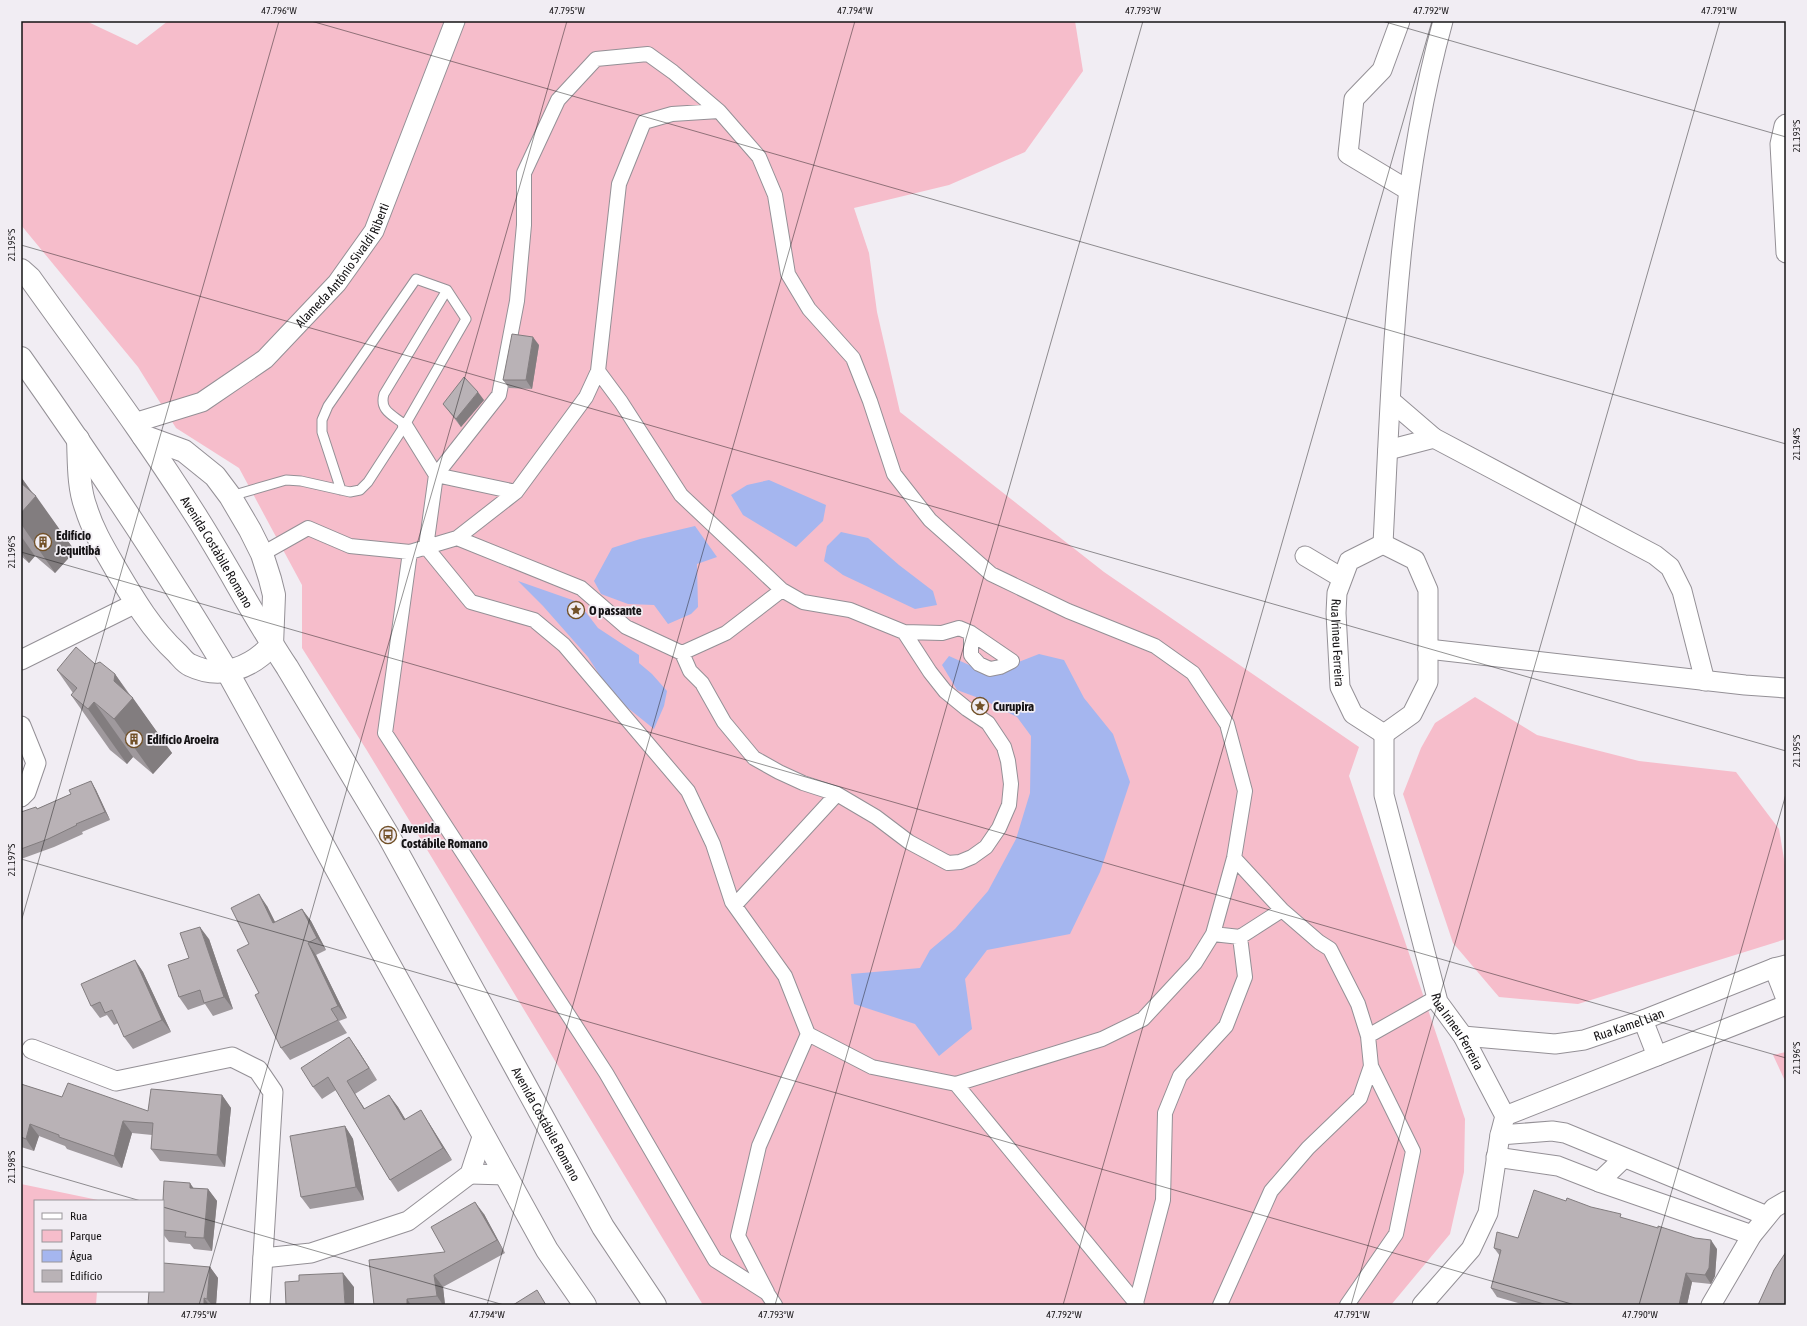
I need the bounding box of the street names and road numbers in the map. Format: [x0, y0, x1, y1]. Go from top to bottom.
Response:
street label: Alameda Antônio Sivaldi Riberti [292, 201, 392, 330]
street label: Avenida Costábile Romano [178, 493, 256, 611]
street label: Rua Irineu Ferreira [1328, 598, 1347, 687]
street label: Rua Irineu Ferreira [1428, 991, 1487, 1072]
street label: Rua Kamel Lian [1592, 1005, 1666, 1044]
street label: Avenida Costábile Romano [509, 1064, 584, 1183]

